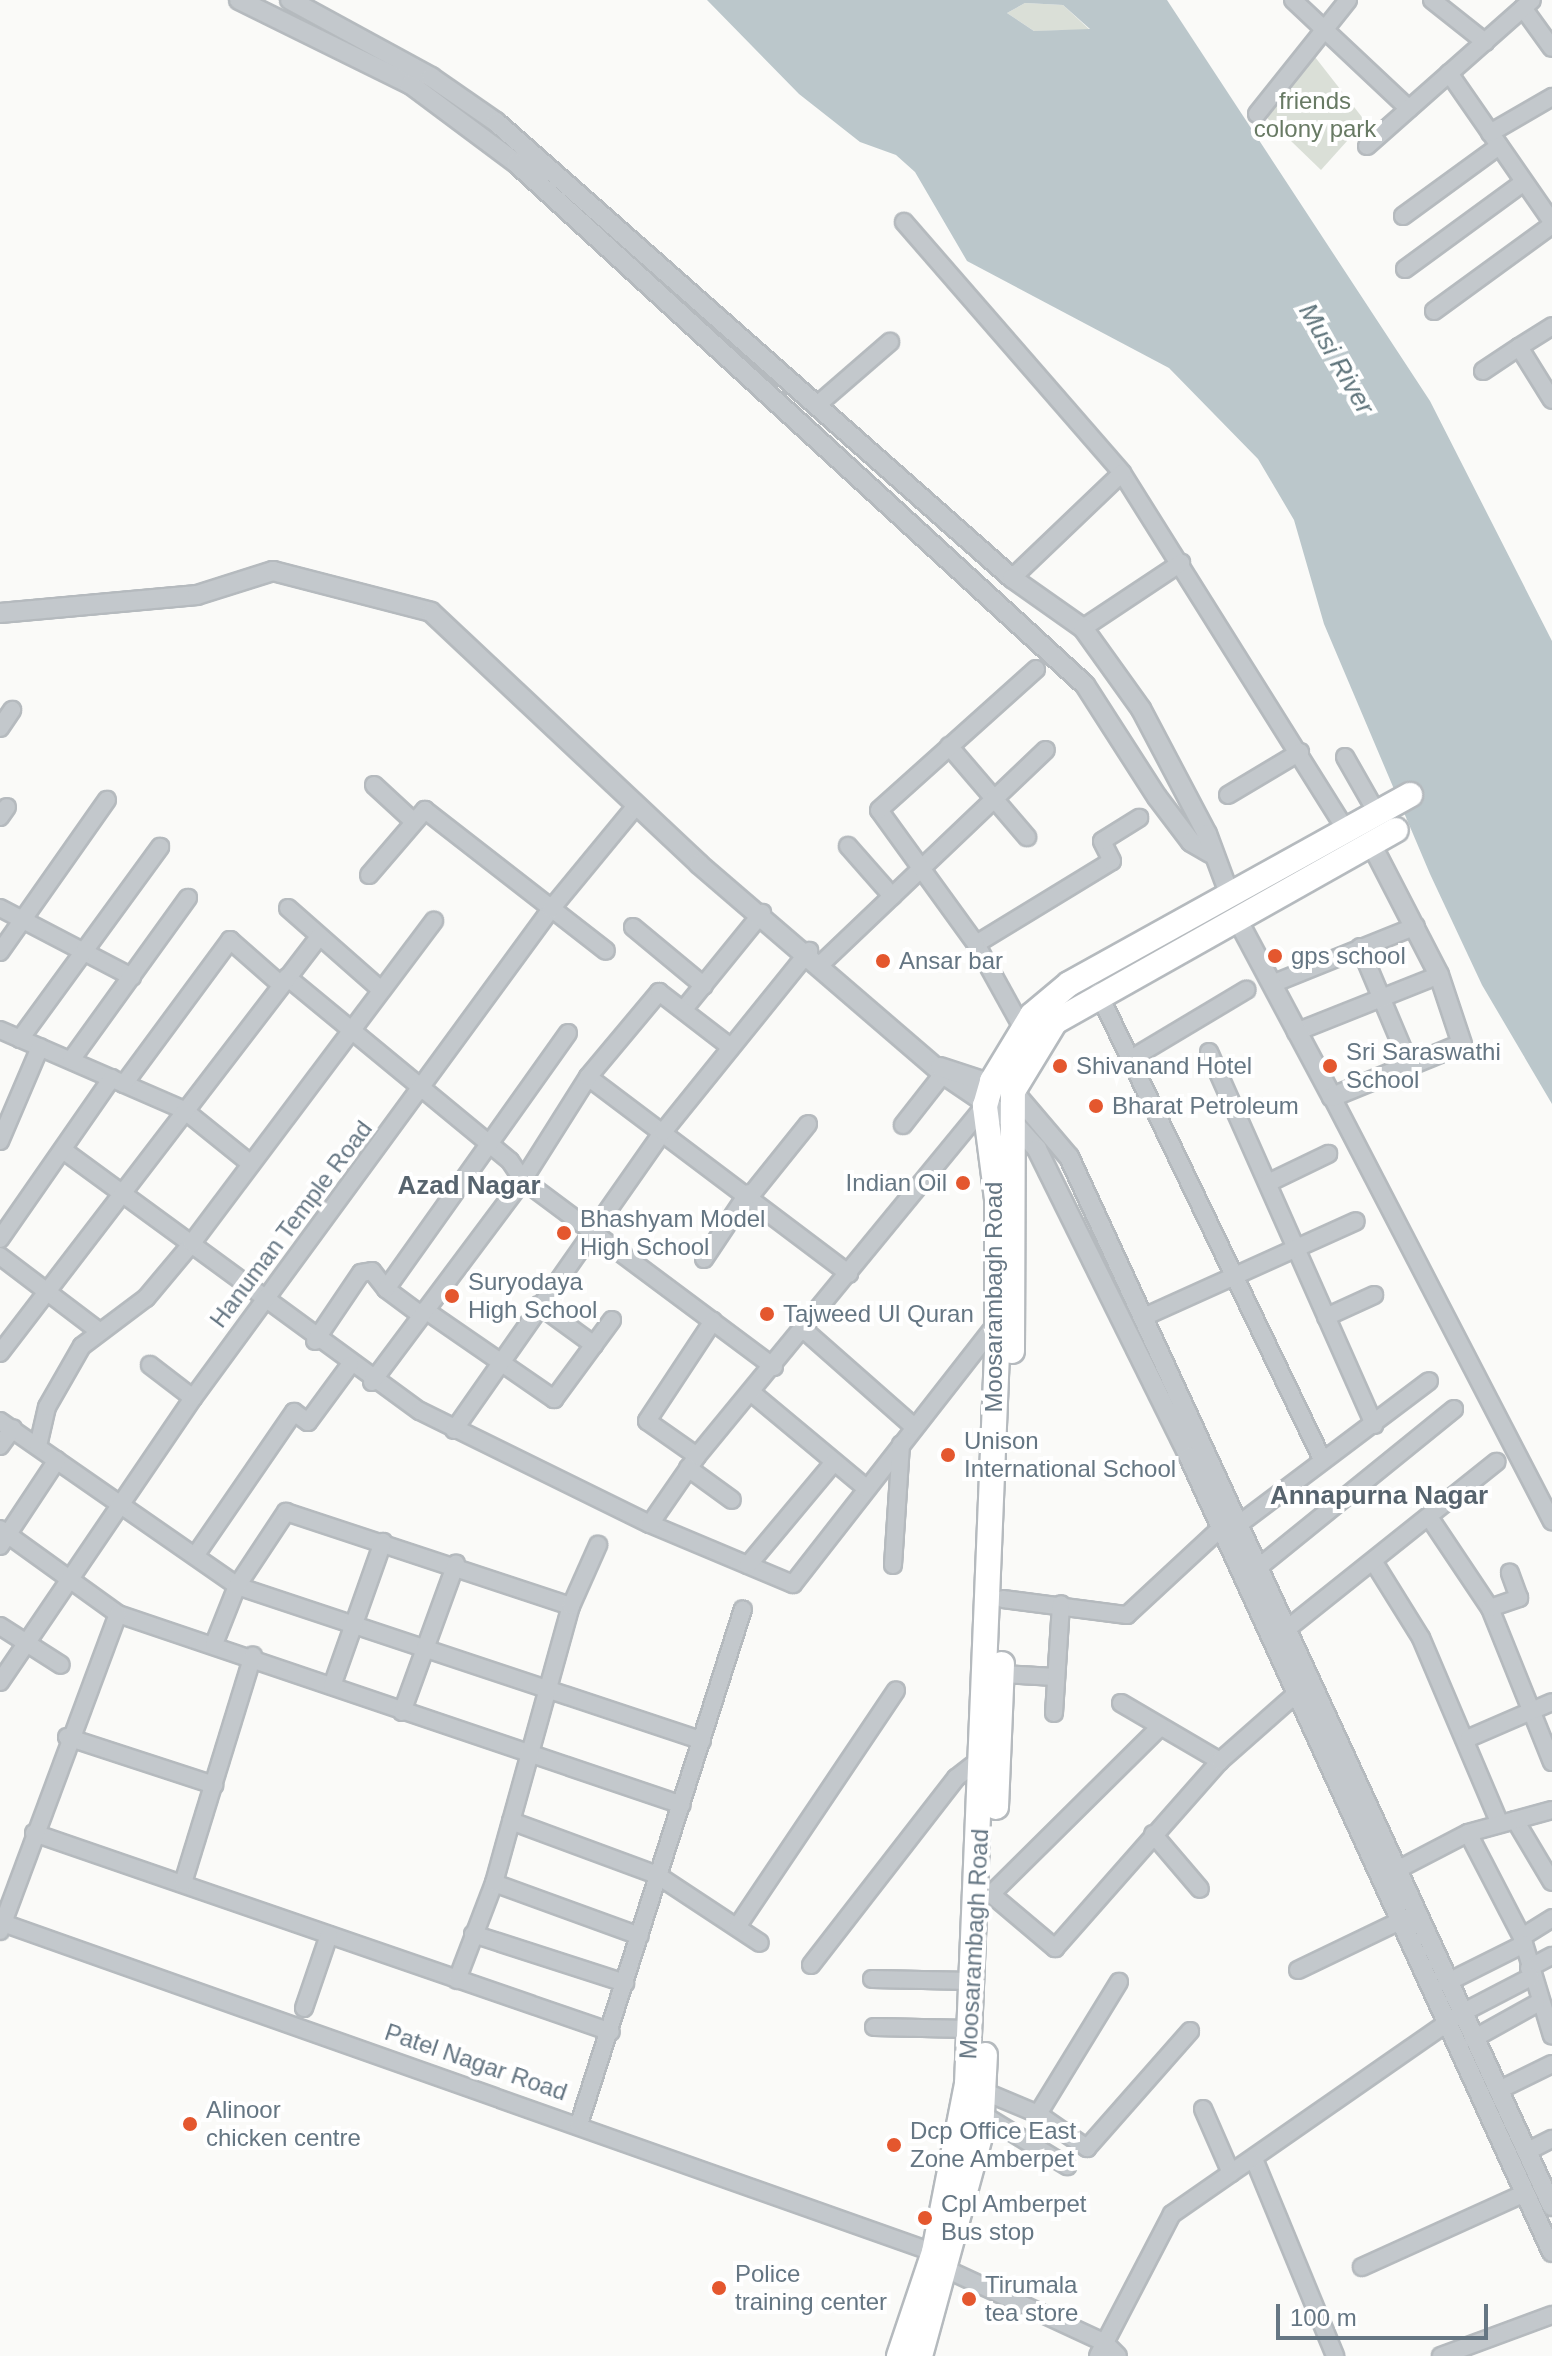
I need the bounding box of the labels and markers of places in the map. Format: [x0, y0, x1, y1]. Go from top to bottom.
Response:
place label: gps school [1291, 942, 1406, 970]
place label: Ansar bar [899, 947, 1003, 975]
marker: gps school [1266, 947, 1284, 965]
marker: Ansar bar [874, 952, 892, 970]
place label: Sri Saraswathi School [1346, 1038, 1501, 1094]
place label: Shivanand Hotel [1076, 1052, 1252, 1080]
marker: Shivanand Hotel [1051, 1057, 1069, 1075]
marker: Sri Saraswathi School [1321, 1057, 1339, 1075]
place label: Bharat Petroleum [1112, 1092, 1299, 1120]
marker: Bharat Petroleum [1087, 1097, 1105, 1115]
place label: Indian Oil [846, 1169, 947, 1197]
marker: Indian Oil [954, 1174, 972, 1192]
place label: Bhashyam Model High School [580, 1205, 765, 1261]
marker: Bhashyam Model High School [555, 1224, 573, 1242]
place label: Suryodaya High School [468, 1268, 597, 1324]
marker: Suryodaya High School [443, 1287, 461, 1305]
place label: Tajweed Ul Quran [783, 1300, 974, 1328]
marker: Tajweed Ul Quran [758, 1305, 776, 1323]
place label: Unison International School [964, 1427, 1176, 1483]
marker: Unison International School [939, 1446, 957, 1464]
place label: Alinoor chicken centre [206, 2096, 361, 2152]
marker: Alinoor chicken centre [181, 2115, 199, 2133]
place label: Dcp Office East Zone Amberpet [910, 2117, 1076, 2173]
marker: Dcp Office East Zone Amberpet [885, 2136, 903, 2154]
place label: Cpl Amberpet Bus stop [941, 2190, 1088, 2246]
marker: Cpl Amberpet Bus stop [916, 2209, 934, 2227]
place label: Police training center [735, 2260, 887, 2316]
place label: Tirumala tea store [985, 2271, 1078, 2327]
marker: Police training center [710, 2279, 728, 2297]
marker: Tirumala tea store [960, 2290, 978, 2308]

